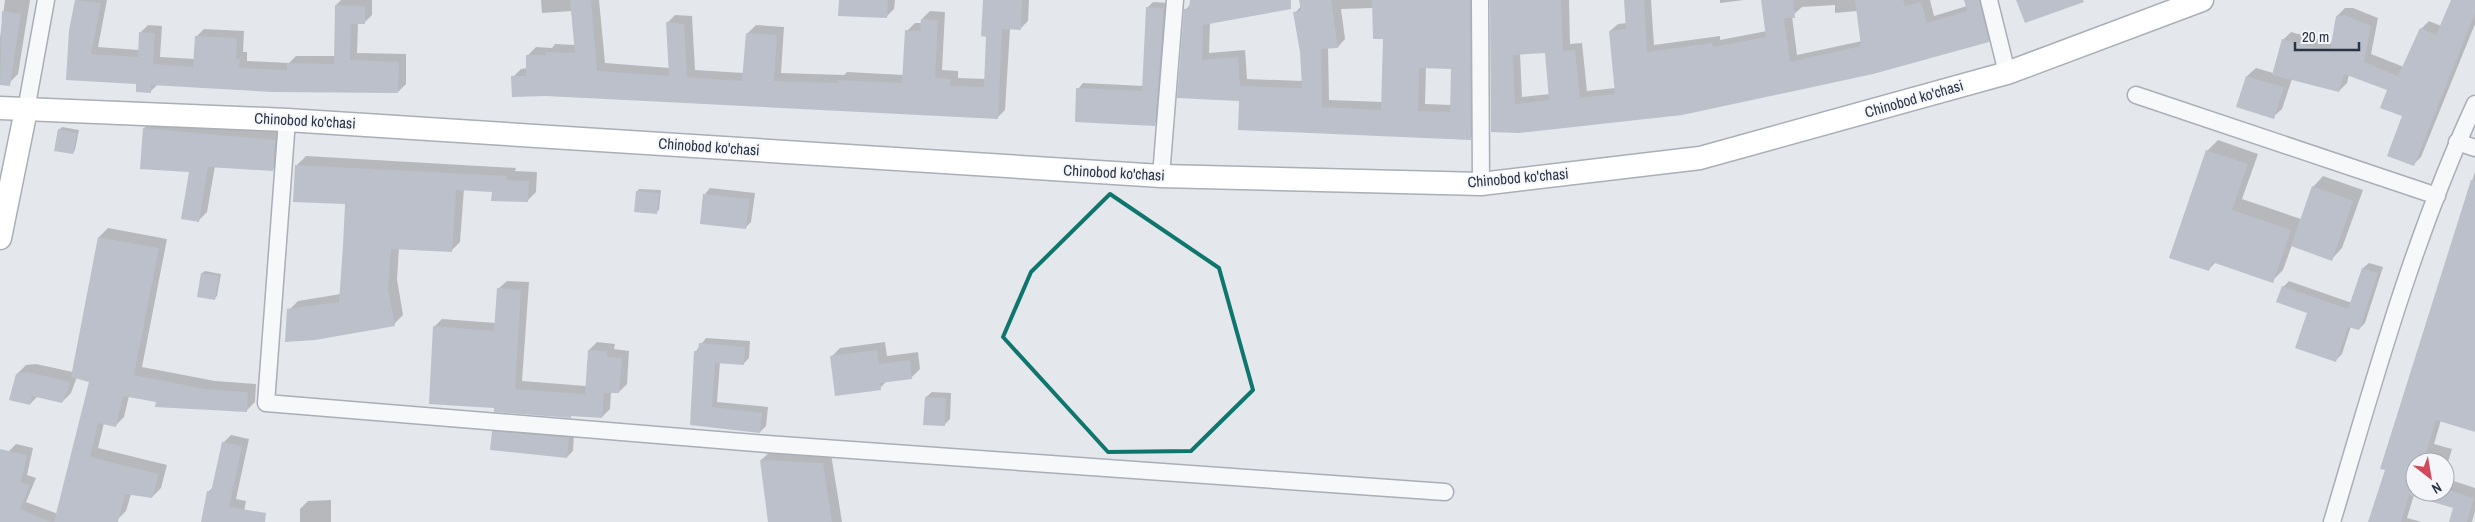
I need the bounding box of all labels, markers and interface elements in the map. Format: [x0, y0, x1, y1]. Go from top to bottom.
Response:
scale bar [2295, 20, 2359, 52]
text: 20 m [2302, 26, 2329, 47]
street label: Chinobod ko'chasi [1862, 74, 1966, 123]
street label: Chinobod ko'chasi [254, 107, 356, 134]
street label: Chinobod ko'chasi [658, 132, 760, 161]
street label: Chinobod ko'chasi [1063, 159, 1165, 186]
street label: Chinobod ko'chasi [1466, 163, 1569, 192]
north arrow [2405, 452, 2455, 502]
text: N [2429, 478, 2445, 498]

